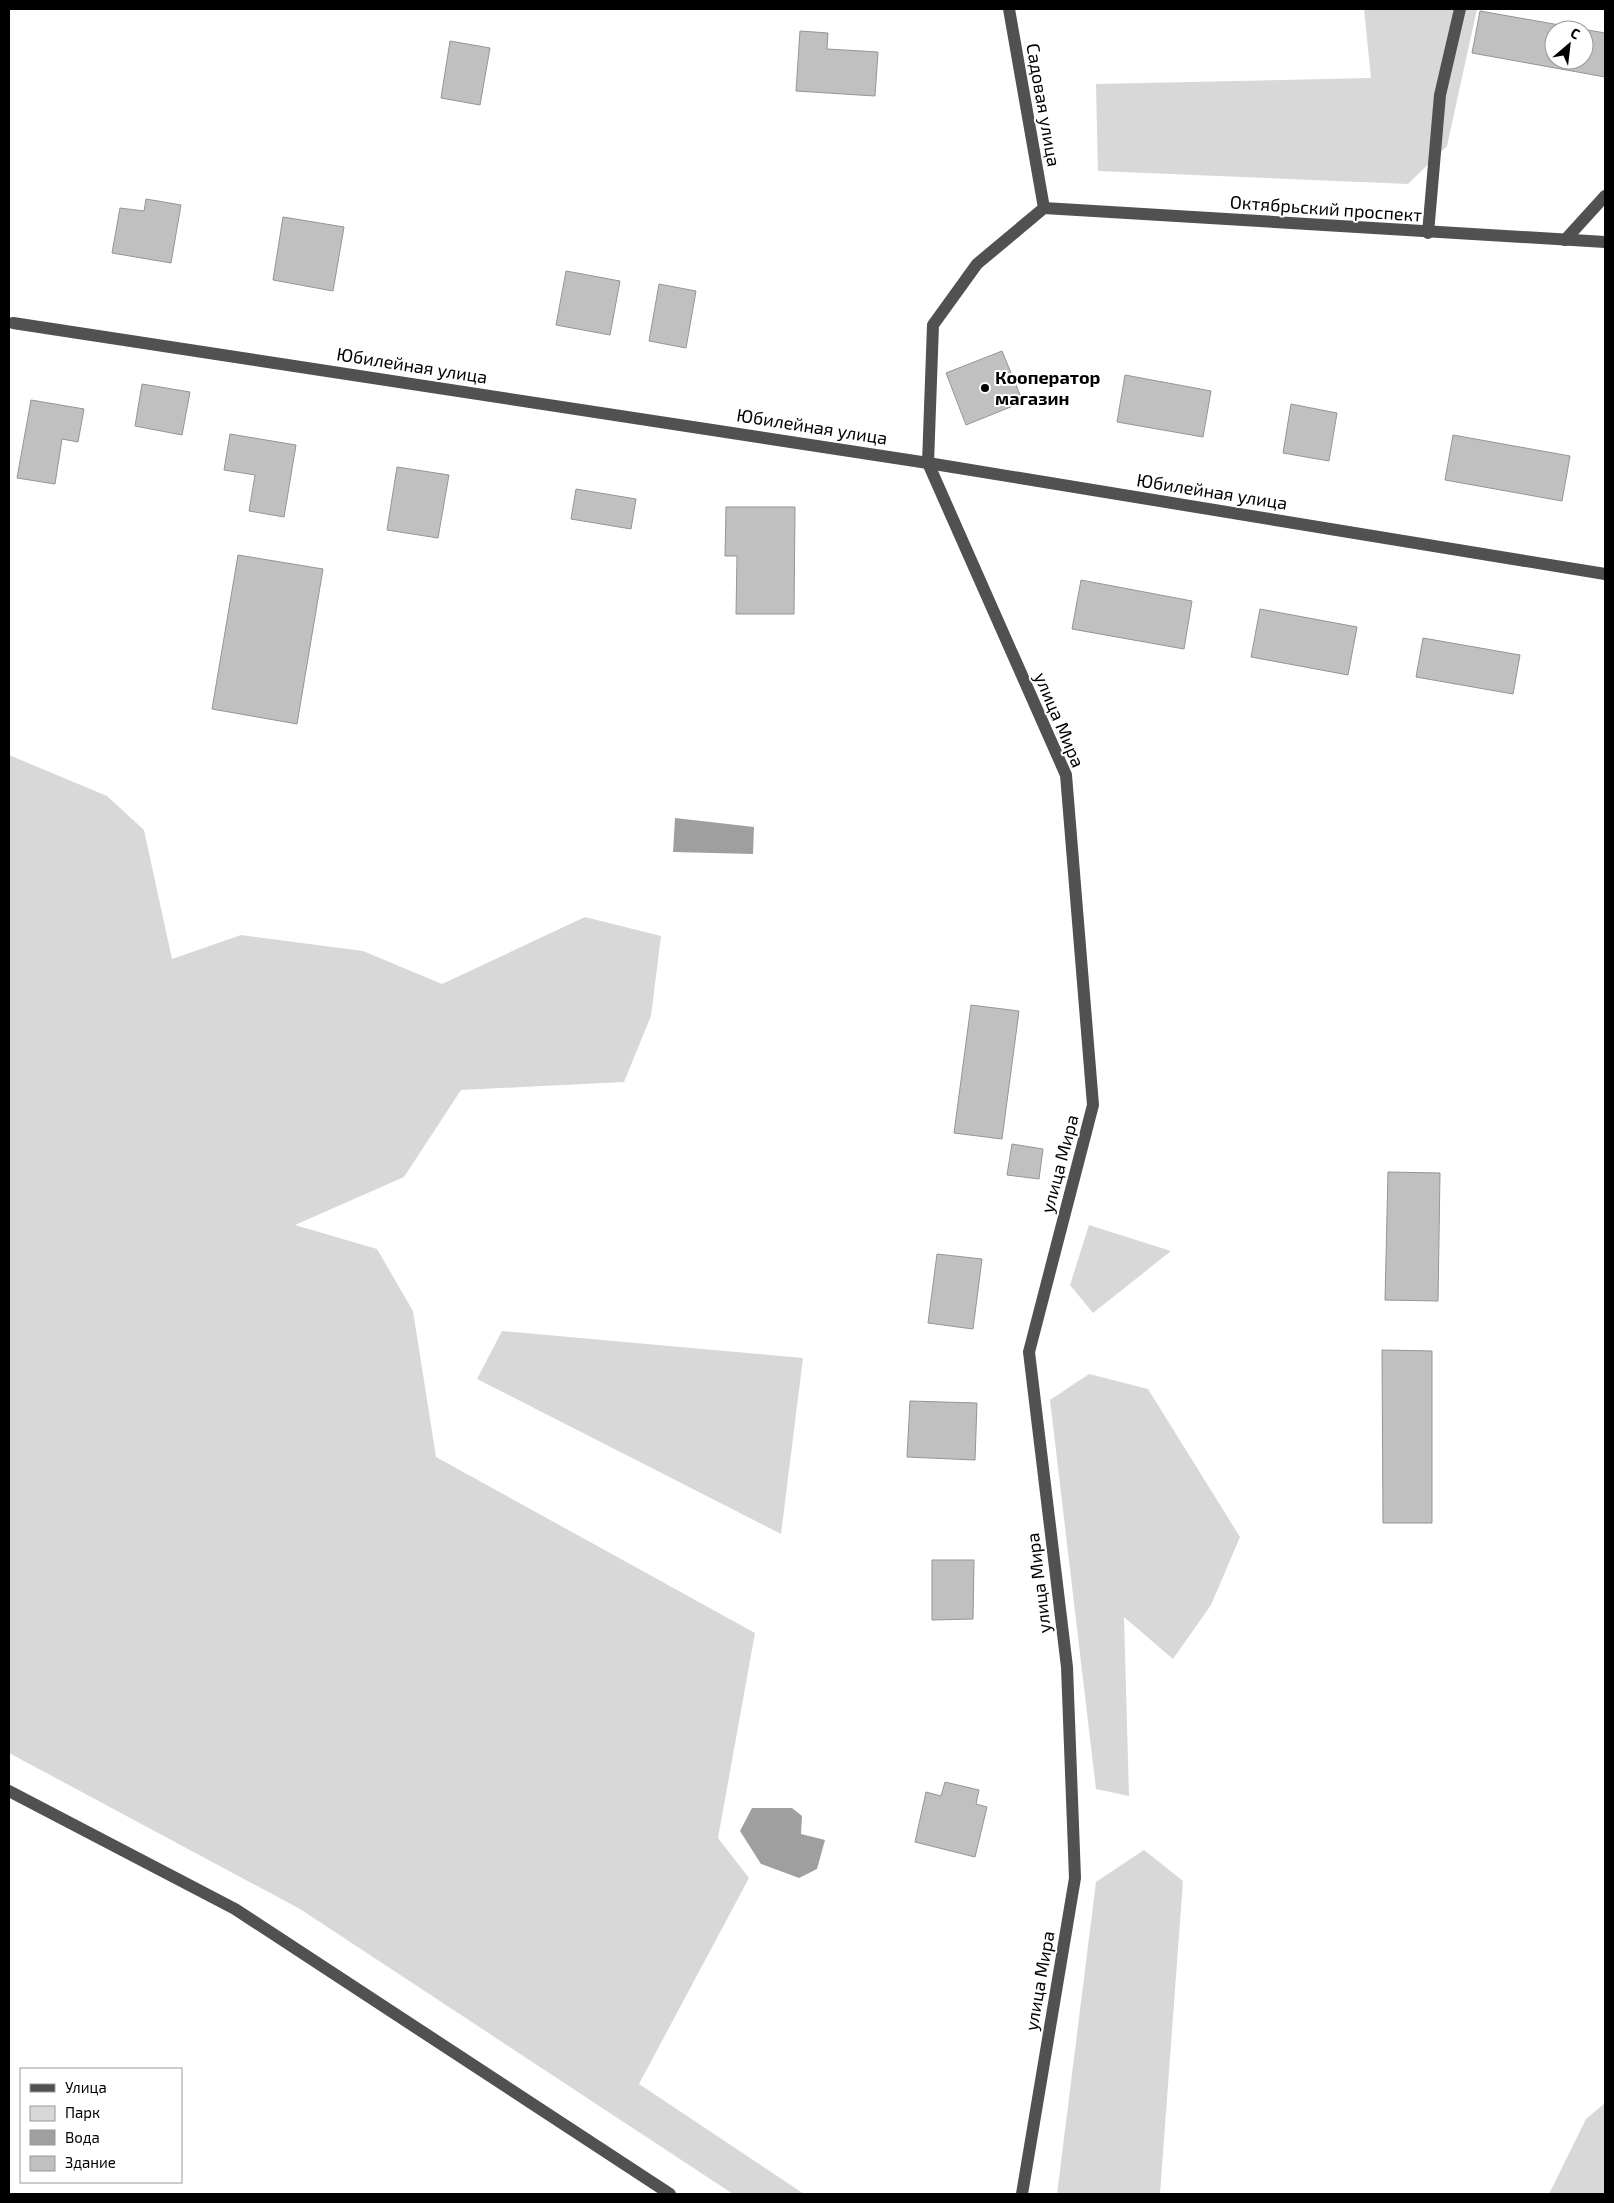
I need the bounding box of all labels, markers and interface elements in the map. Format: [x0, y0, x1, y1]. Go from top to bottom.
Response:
north arrow [1544, 20, 1594, 70]
text: С [1568, 24, 1583, 43]
street label: Садовая улица [1022, 41, 1066, 168]
street label: Октябрьский проспект [1229, 190, 1423, 226]
street label: Юбилейная улица [335, 342, 489, 388]
place label: Кооператор магазин [995, 366, 1101, 409]
marker: Кооператор магазин [979, 382, 991, 394]
street label: Юбилейная улица [735, 403, 889, 449]
street label: Юбилейная улица [1135, 468, 1289, 514]
street label: улица Мира [1030, 669, 1090, 770]
street label: улица Мира [1035, 1112, 1083, 1215]
street label: улица Мира [1021, 1532, 1055, 1635]
street label: улица Мира [1019, 1929, 1059, 2033]
legend [20, 2068, 182, 2183]
text: Улица [65, 2078, 107, 2096]
text: Парк [65, 2103, 100, 2121]
text: Вода [65, 2128, 100, 2146]
text: Здание [65, 2153, 116, 2171]

